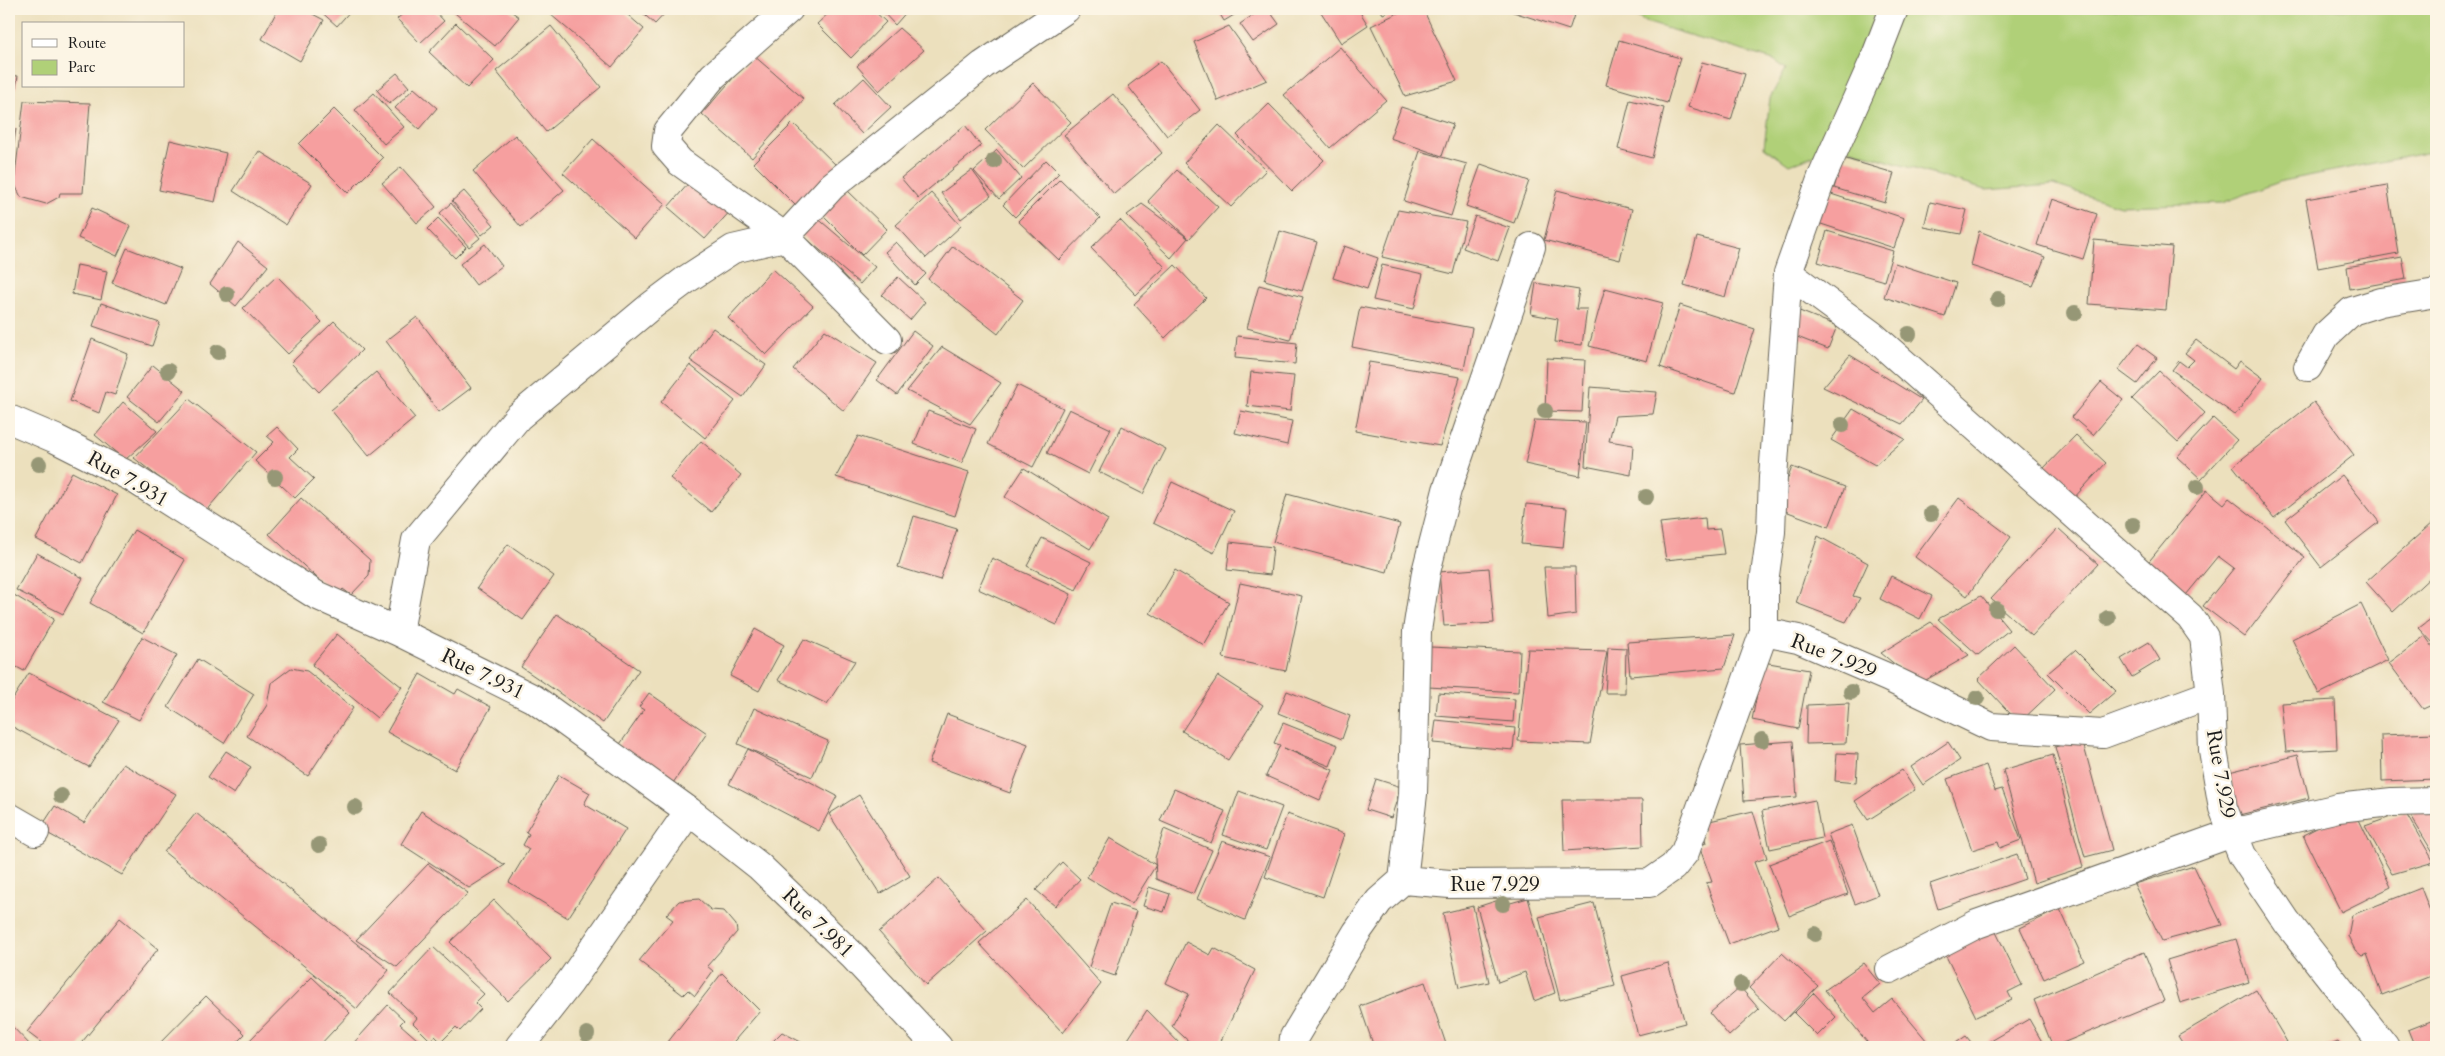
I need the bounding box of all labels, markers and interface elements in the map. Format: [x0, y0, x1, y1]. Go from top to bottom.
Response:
legend [22, 22, 185, 88]
text: Route [68, 33, 106, 53]
text: Parc [68, 57, 96, 77]
street label: Rue 7.931 [82, 444, 174, 514]
street label: Rue 7.929 [1787, 626, 1881, 686]
street label: Rue 7.931 [436, 641, 530, 707]
street label: Rue 7.929 [2199, 727, 2243, 821]
street label: Rue 7.929 [1450, 870, 1540, 899]
street label: Rue 7.981 [776, 881, 860, 965]

